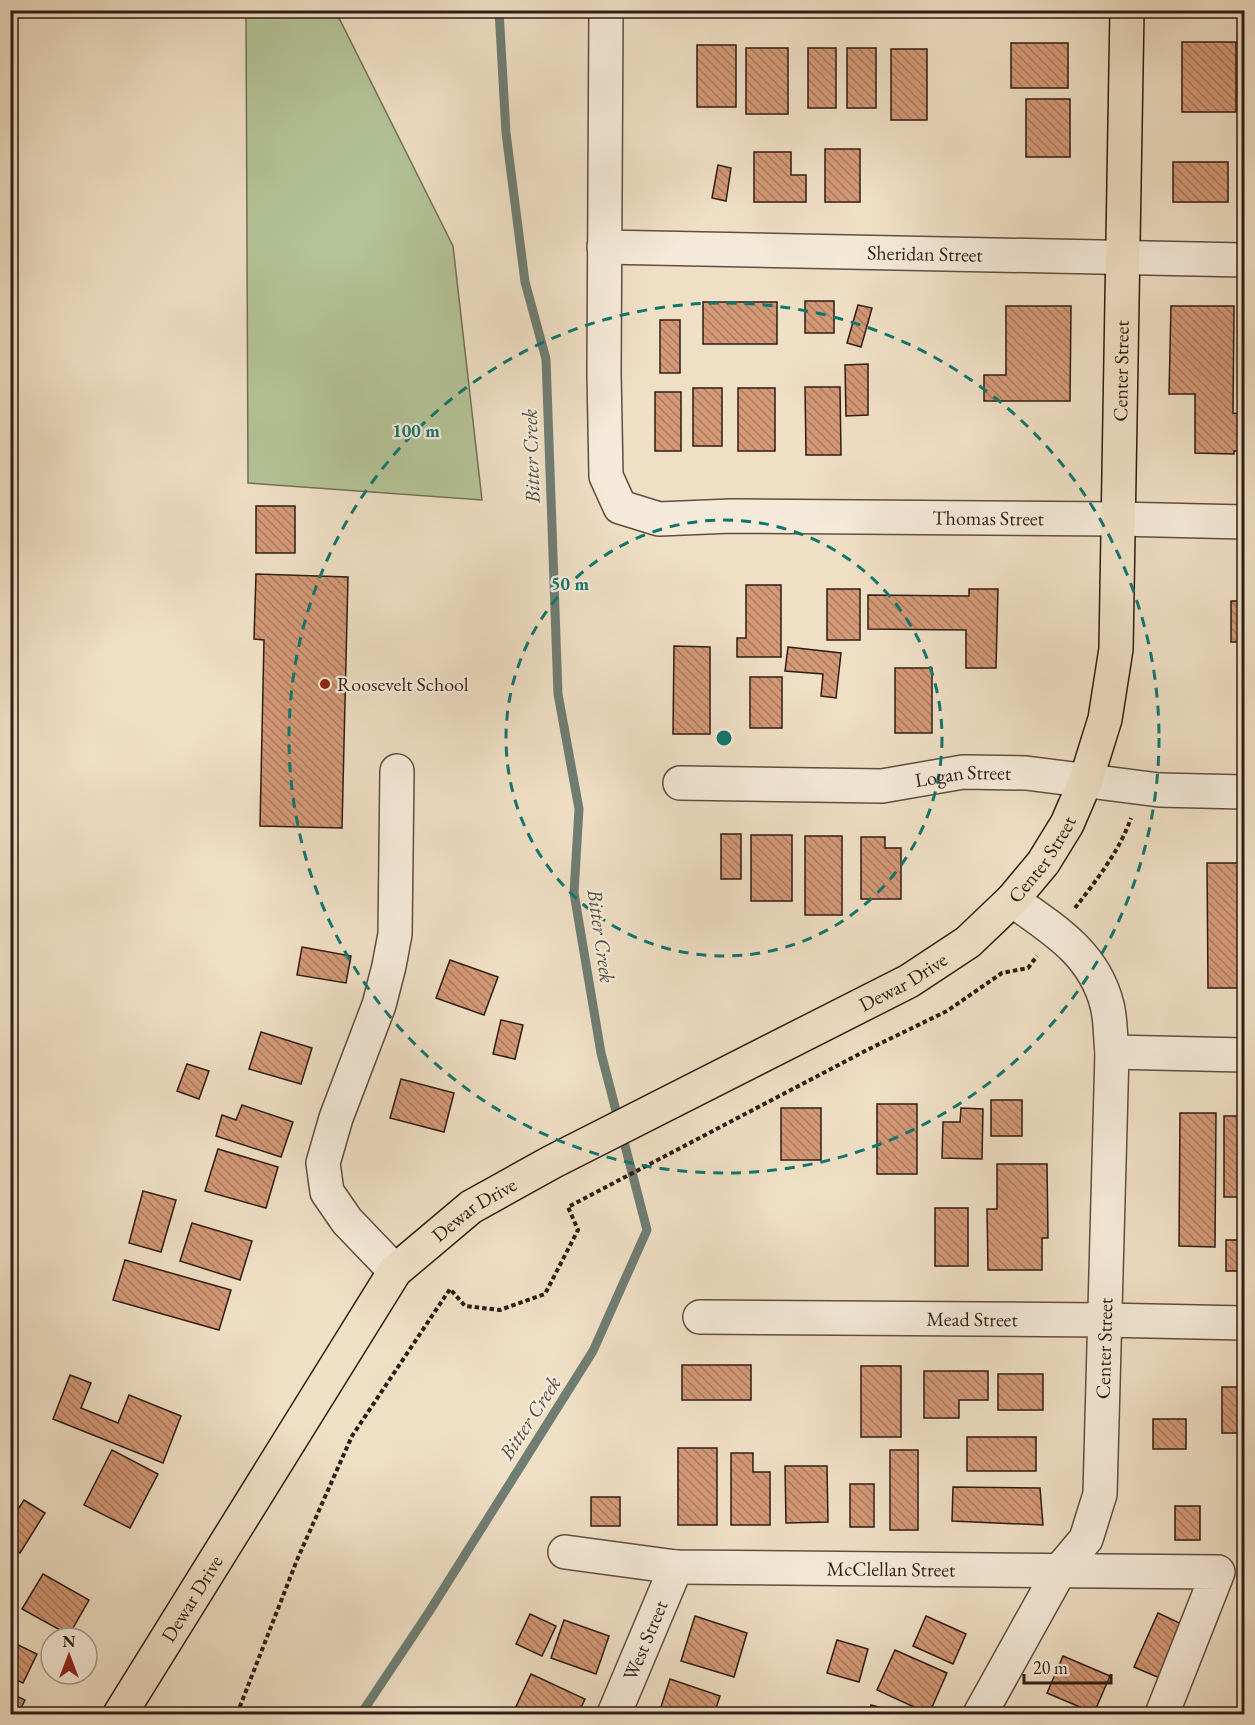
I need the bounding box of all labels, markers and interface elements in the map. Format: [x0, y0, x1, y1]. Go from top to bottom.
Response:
street label: Sheridan Street [867, 239, 984, 268]
street label: Center Street [1107, 319, 1135, 422]
water label: Bitter Creek [515, 408, 546, 505]
text: 100 m [392, 419, 440, 442]
street label: Thomas Street [932, 505, 1045, 531]
text: 50 m [551, 572, 589, 595]
place label: Roosevelt School [337, 671, 469, 697]
marker: Roosevelt School [318, 677, 332, 691]
centre of rings [714, 728, 734, 748]
street label: Logan Street [913, 759, 1012, 793]
street label: Center Street [1002, 811, 1082, 908]
water label: Bitter Creek [581, 886, 621, 985]
street label: Dewar Drive [854, 946, 952, 1017]
street label: Dewar Drive [426, 1171, 521, 1248]
street label: Center Street [1090, 1297, 1118, 1399]
street label: Mead Street [926, 1306, 1019, 1332]
water label: Bitter Creek [492, 1370, 567, 1465]
street label: Dewar Drive [155, 1550, 229, 1647]
street label: McClellan Street [826, 1555, 956, 1583]
street label: West Street [617, 1595, 674, 1684]
north arrow [39, 1626, 99, 1686]
text: N [63, 1631, 76, 1652]
scale bar [1024, 1647, 1111, 1685]
text: 20 m [1033, 1656, 1068, 1679]

